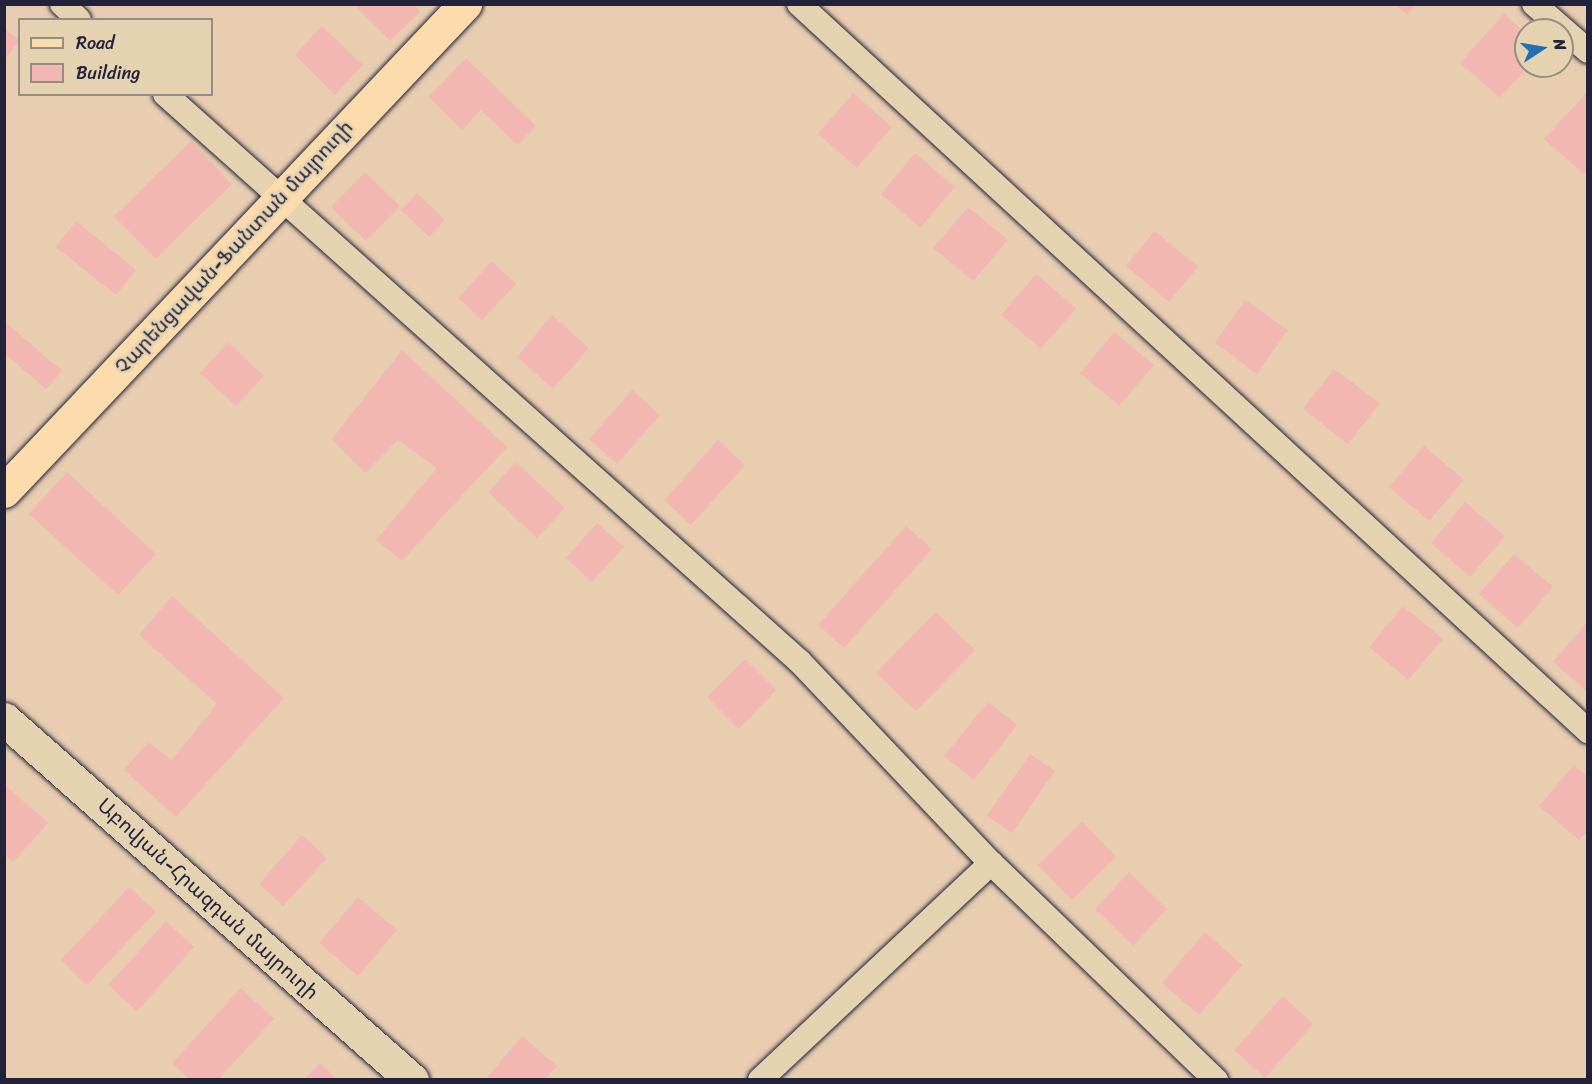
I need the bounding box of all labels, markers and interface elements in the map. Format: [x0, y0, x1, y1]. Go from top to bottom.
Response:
legend [18, 18, 213, 96]
north arrow [1514, 18, 1574, 78]
text: Road [76, 27, 115, 59]
text: N [1545, 36, 1575, 53]
text: Building [76, 57, 140, 89]
street label: Չարենցավան-Ֆանտան մայրուղի [110, 115, 358, 379]
street label: Աբովյան-Հրազդան մայրուղի [93, 793, 323, 1005]

